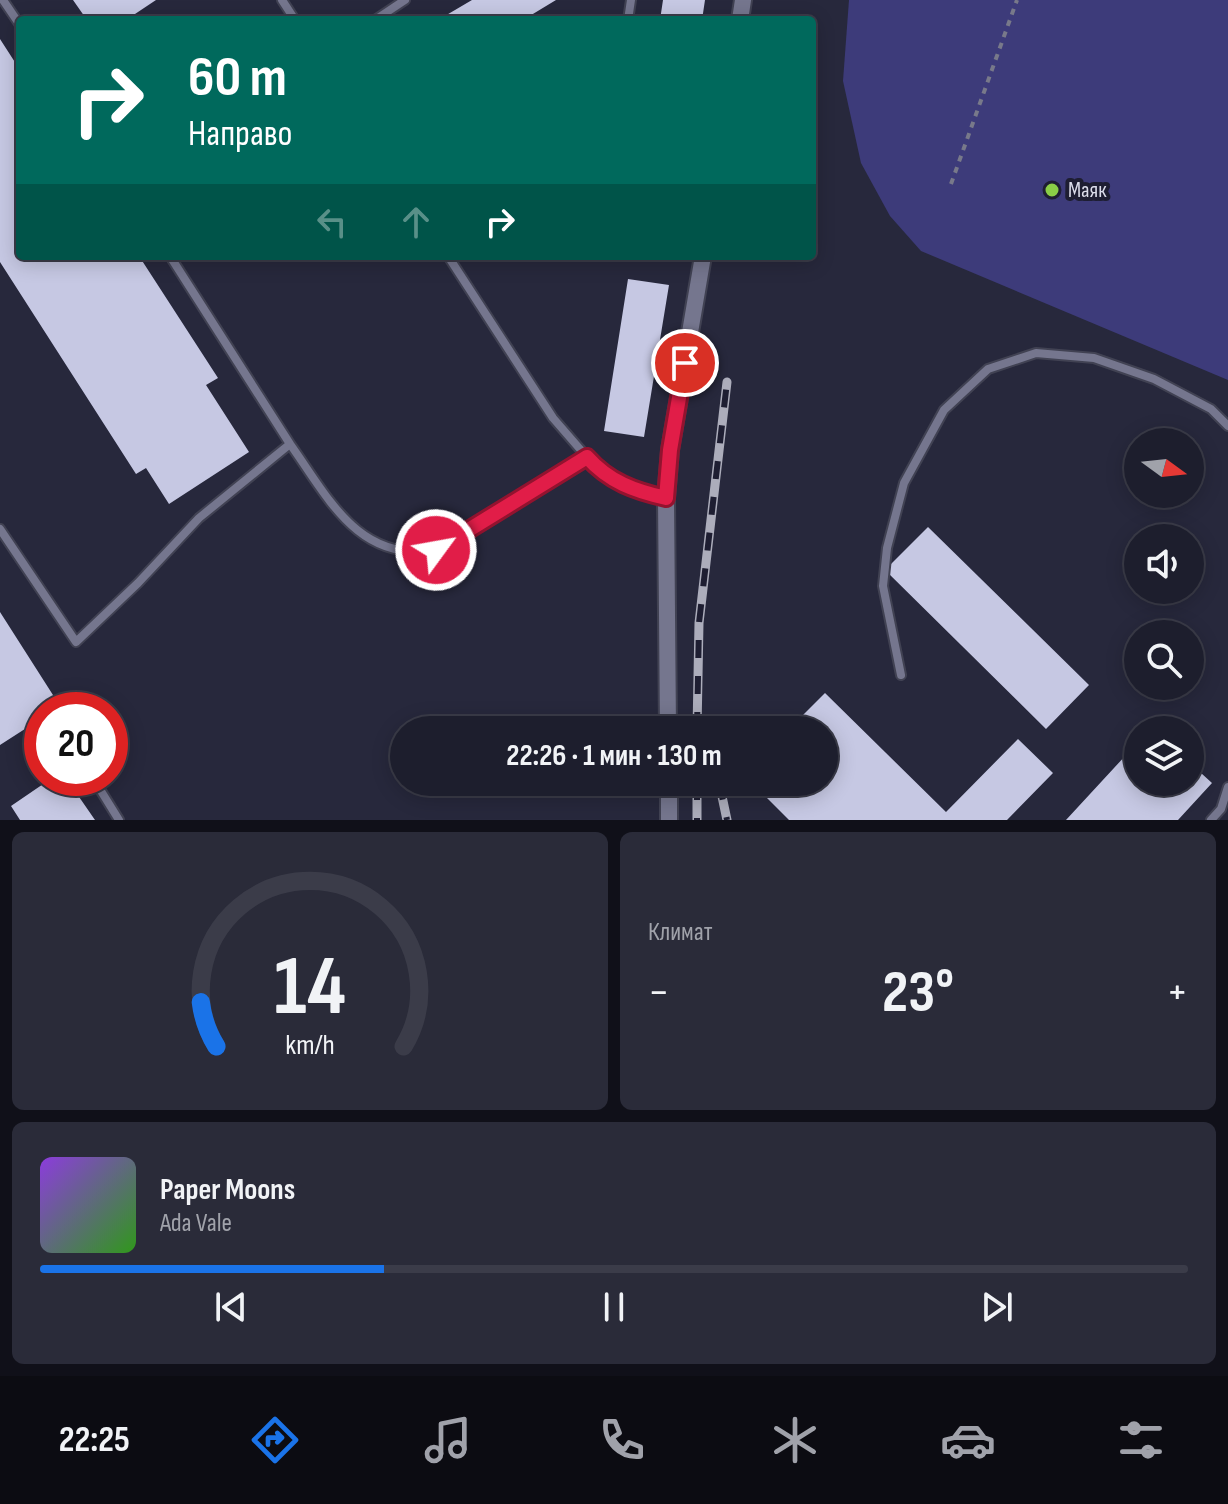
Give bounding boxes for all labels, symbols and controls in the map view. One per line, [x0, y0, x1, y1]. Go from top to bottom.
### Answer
text: 60 m [188, 45, 287, 112]
icon: right [56, 48, 160, 152]
text: Направо [188, 113, 292, 156]
place label: Маяк [1068, 177, 1107, 204]
marker: Маяк [1043, 181, 1061, 199]
icon: left [310, 200, 354, 244]
icon: ahead [394, 200, 438, 244]
icon: right [478, 200, 522, 244]
pin [651, 329, 719, 397]
icon: arrive [663, 341, 707, 385]
north arrow [1124, 428, 1204, 508]
map controls [1124, 428, 1204, 796]
position arrow [394, 508, 478, 592]
button: sound [1124, 524, 1204, 604]
button: search [1124, 620, 1204, 700]
speed limit sign: 20 [24, 692, 128, 796]
button: layers [1124, 716, 1204, 796]
text: 22:26 · 1 мин · 130 m [506, 738, 722, 774]
text: Климат [648, 917, 712, 948]
text: 14 [274, 938, 346, 1038]
text: 23° [882, 957, 954, 1029]
text: − [648, 966, 670, 1019]
text: + [1166, 966, 1188, 1019]
text: km/h [285, 1028, 335, 1063]
text: Paper Moons [160, 1172, 295, 1208]
text: Ada Vale [160, 1208, 232, 1239]
icon: previous [209, 1285, 253, 1329]
icon: pause [592, 1285, 636, 1329]
icon: next [975, 1285, 1019, 1329]
icon: directions [247, 1412, 303, 1468]
icon: music [420, 1412, 476, 1468]
icon: phone [594, 1412, 650, 1468]
icon: climate [767, 1412, 823, 1468]
icon: car [940, 1412, 996, 1468]
icon: filters [1113, 1412, 1169, 1468]
text: 22:25 [59, 1419, 130, 1462]

